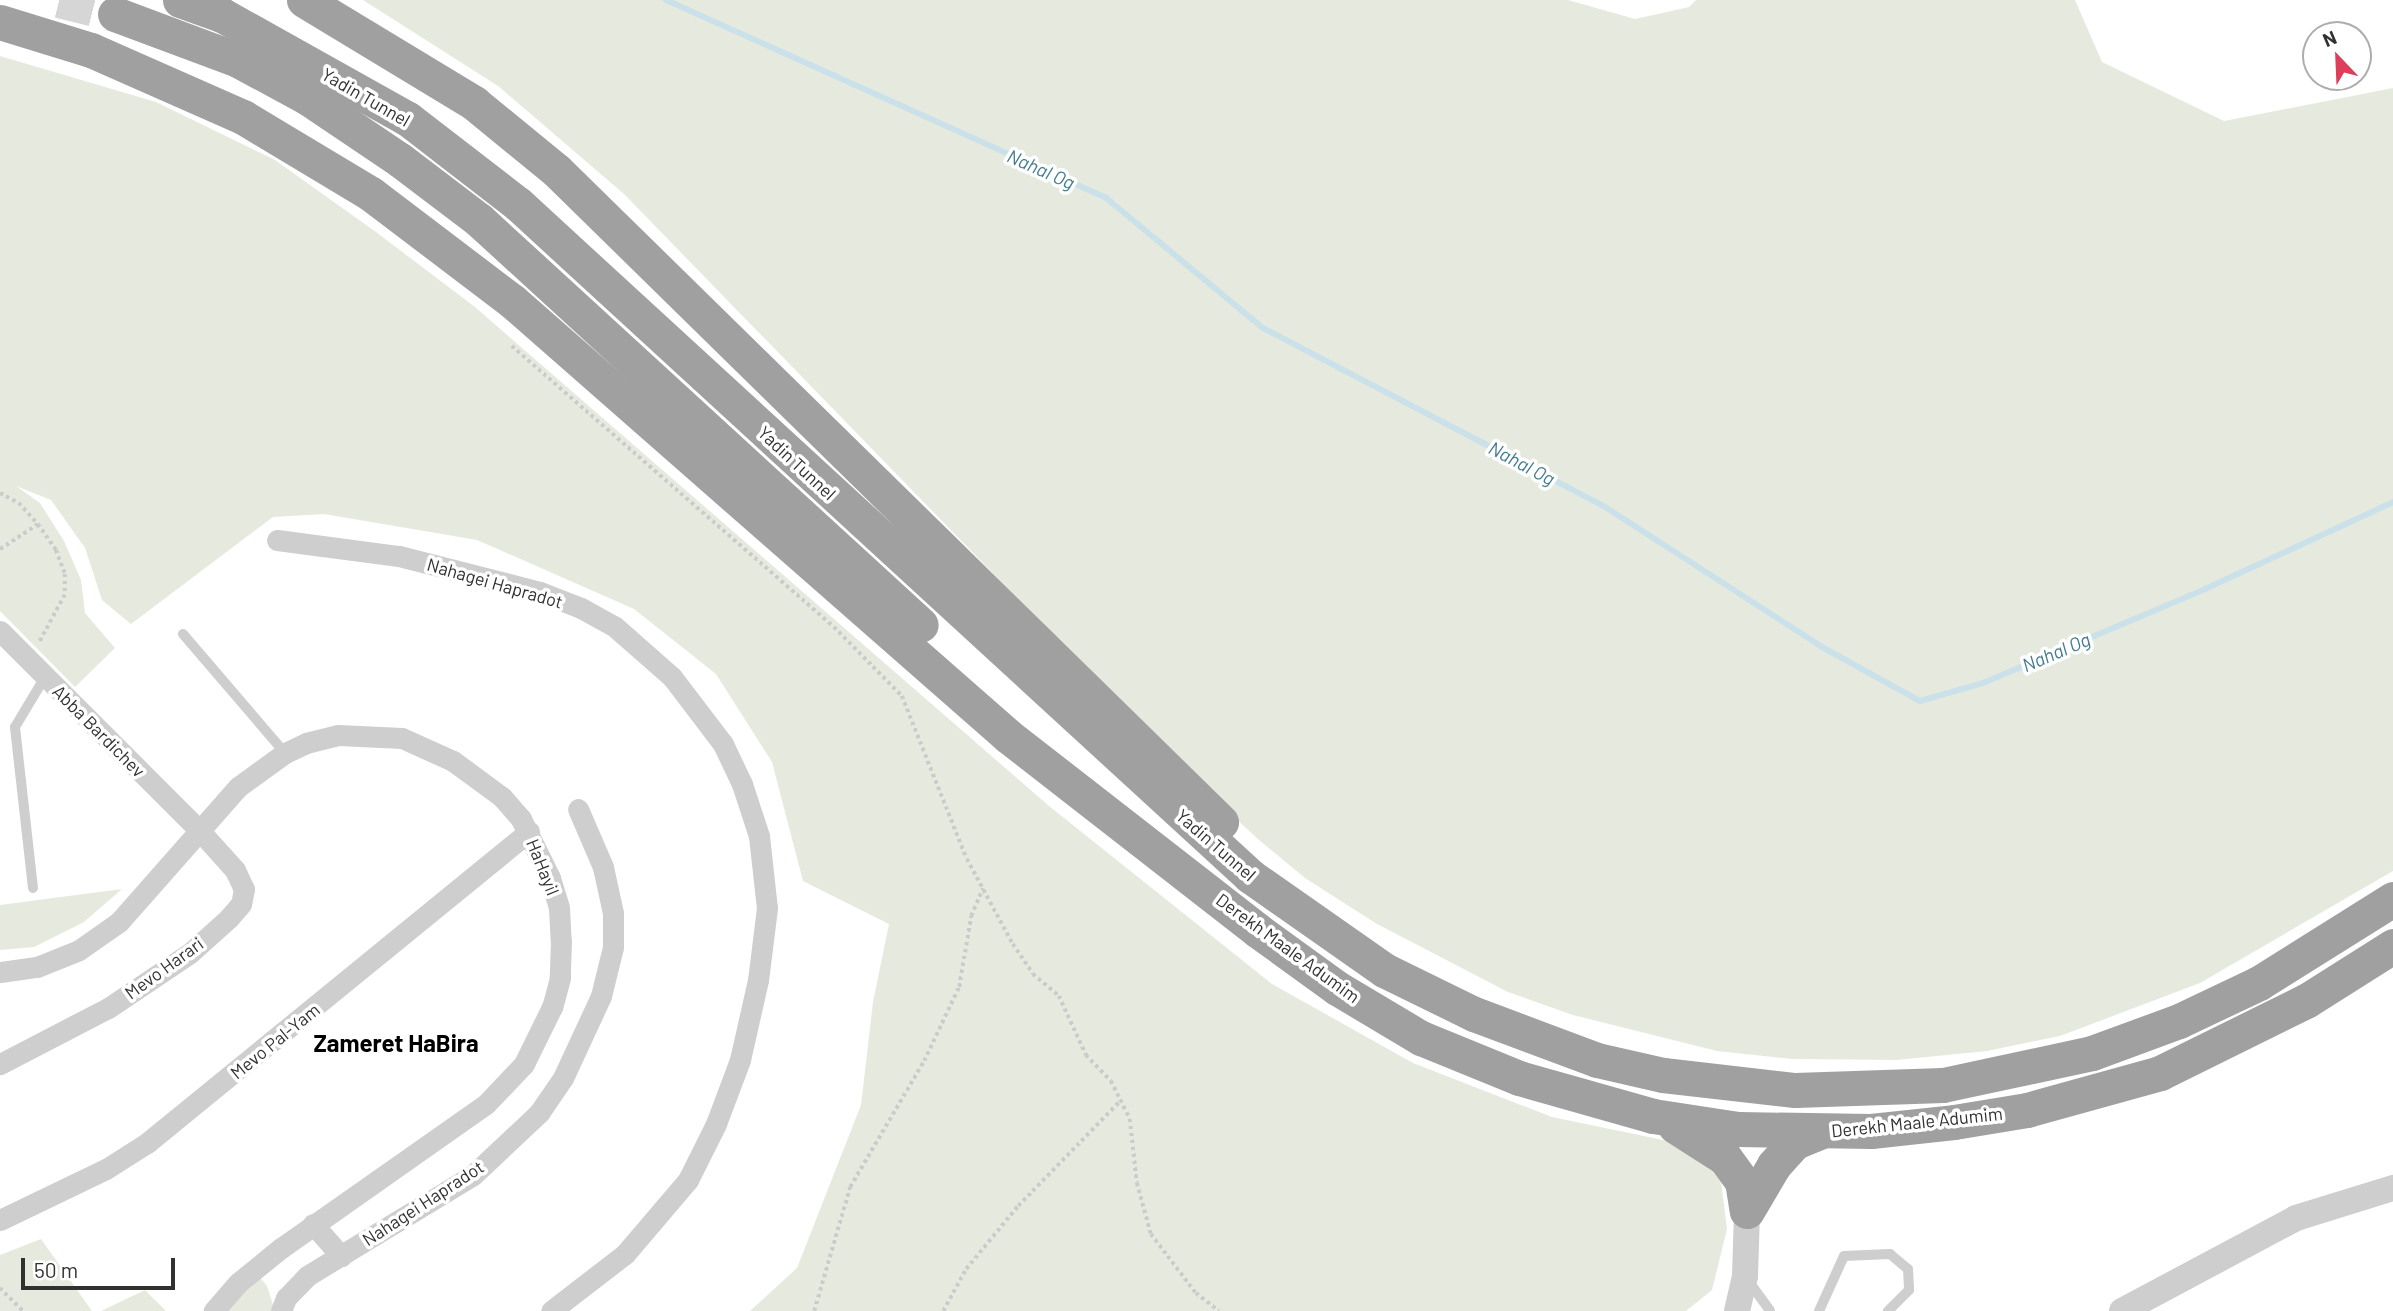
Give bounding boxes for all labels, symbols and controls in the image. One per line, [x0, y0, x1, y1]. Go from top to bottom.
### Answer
north arrow [2302, 21, 2372, 91]
text: N [2319, 25, 2340, 51]
street label: Yadin Tunnel [318, 63, 414, 131]
water label: Nahal Og [1004, 144, 1078, 194]
street label: Yadin Tunnel [754, 422, 840, 504]
water label: Nahal Og [1485, 436, 1559, 490]
street label: Nahagei Hapradot [425, 553, 565, 613]
water label: Nahal Og [2019, 628, 2093, 676]
street label: Abba Bardichev [48, 680, 150, 782]
street label: Yadin Tunnel [1172, 805, 1260, 885]
street label: HaHayil [522, 836, 564, 898]
street label: Derekh Maale Adumim [1212, 889, 1364, 1007]
street label: Mevo Harari [121, 932, 207, 1004]
street label: Mevo Pal-Yam [226, 998, 324, 1084]
district label: Zameret HaBira [313, 1029, 479, 1057]
street label: Derekh Maale Adumim [1830, 1102, 2004, 1142]
street label: Nahagei Hapradot [358, 1156, 488, 1250]
scale bar [24, 1244, 178, 1288]
text: 50 m [34, 1257, 78, 1282]

